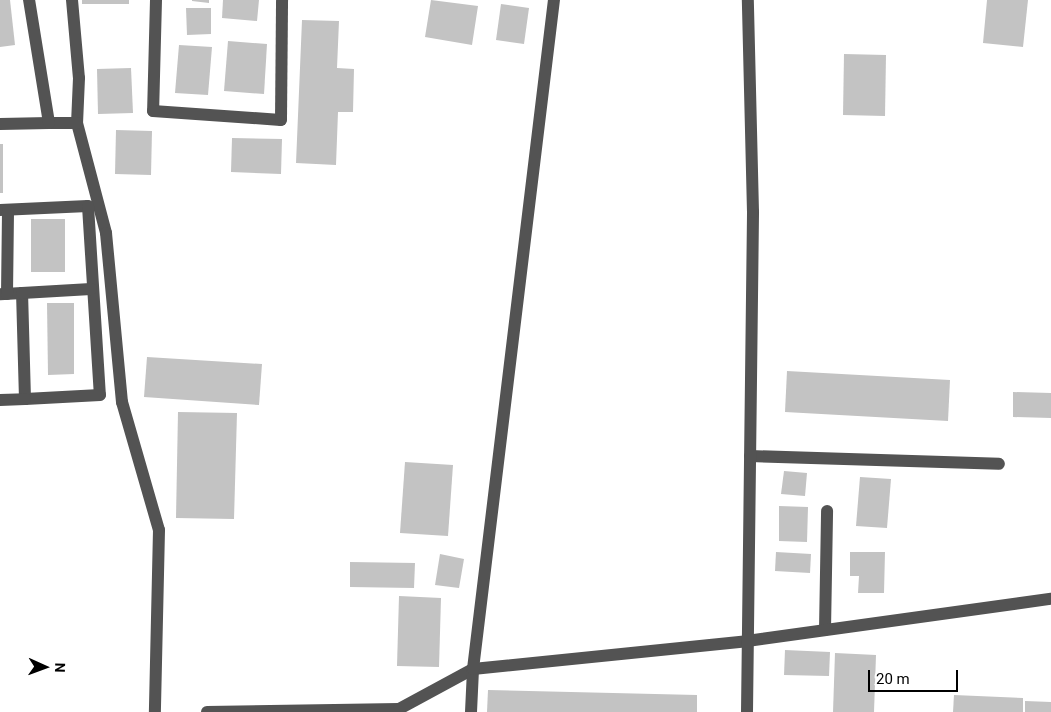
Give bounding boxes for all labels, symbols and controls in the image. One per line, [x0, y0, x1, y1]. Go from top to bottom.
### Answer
north arrow [20, 642, 70, 692]
scale bar [871, 660, 961, 692]
text: N [52, 662, 68, 673]
text: 20 m [876, 670, 910, 688]

